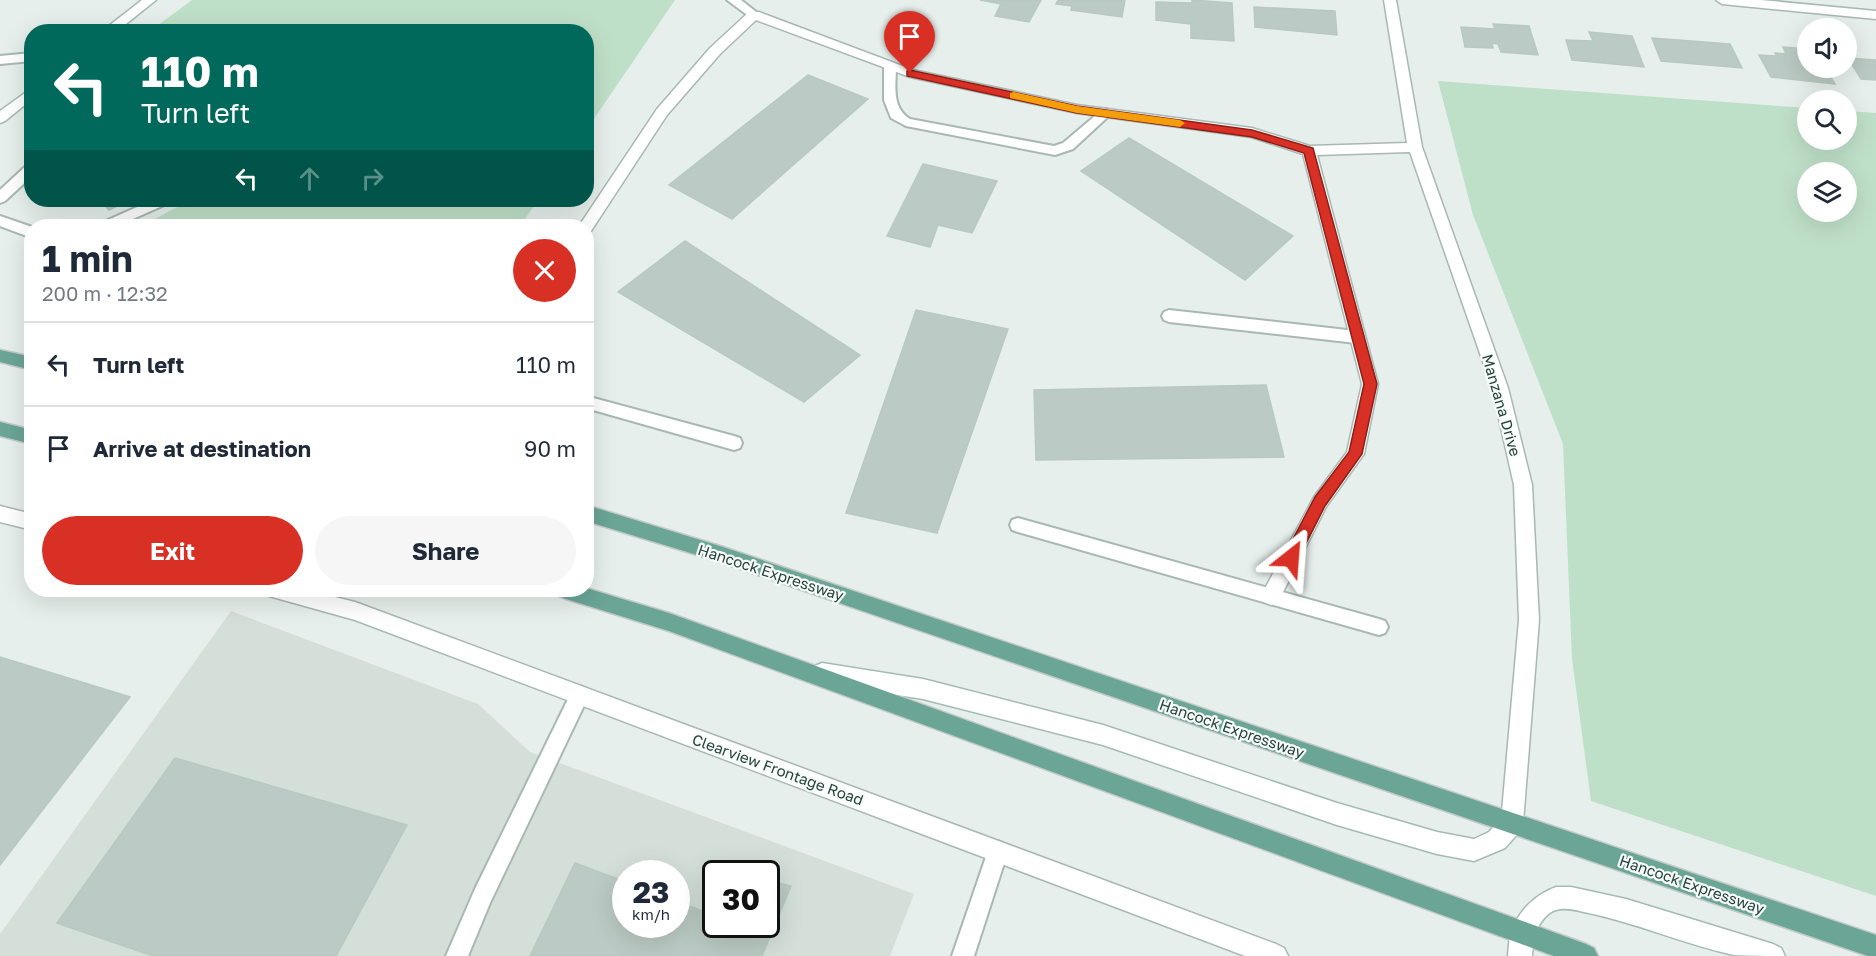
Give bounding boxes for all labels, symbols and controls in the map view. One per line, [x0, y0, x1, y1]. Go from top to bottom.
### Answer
pin [884, 11, 935, 73]
map controls [1797, 18, 1857, 222]
button: sound [1797, 18, 1857, 78]
icon: arrive [893, 20, 926, 53]
text: 110 m [141, 46, 259, 96]
icon: left [42, 48, 120, 126]
button: search [1797, 90, 1857, 150]
text: Turn left [141, 97, 250, 129]
icon: left [230, 162, 263, 195]
icon: ahead [293, 162, 326, 195]
icon: right [356, 162, 389, 195]
button: layers [1797, 162, 1857, 222]
text: 1 min [42, 237, 133, 280]
button: close [513, 239, 576, 302]
text: 200 m · 12:32 [42, 281, 168, 305]
icon: left [42, 348, 75, 381]
text: Turn left [93, 351, 184, 378]
text: 110 m [516, 351, 576, 378]
street label: Manzana Drive [1479, 352, 1525, 458]
icon: arrive [42, 432, 75, 465]
text: Arrive at destination [93, 435, 311, 462]
text: 90 m [524, 435, 576, 462]
button: Exit [42, 516, 303, 585]
button: Share [315, 516, 576, 585]
position arrow [1259, 526, 1323, 590]
street label: Hancock Expressway [696, 540, 847, 604]
street label: Hancock Expressway [1157, 695, 1307, 761]
street label: Clearview Frontage Road [690, 730, 866, 808]
street label: Hancock Expressway [1617, 851, 1767, 917]
speed limit sign: 30 [702, 860, 780, 938]
text: 23 [633, 874, 669, 910]
text: km/h [632, 905, 670, 923]

